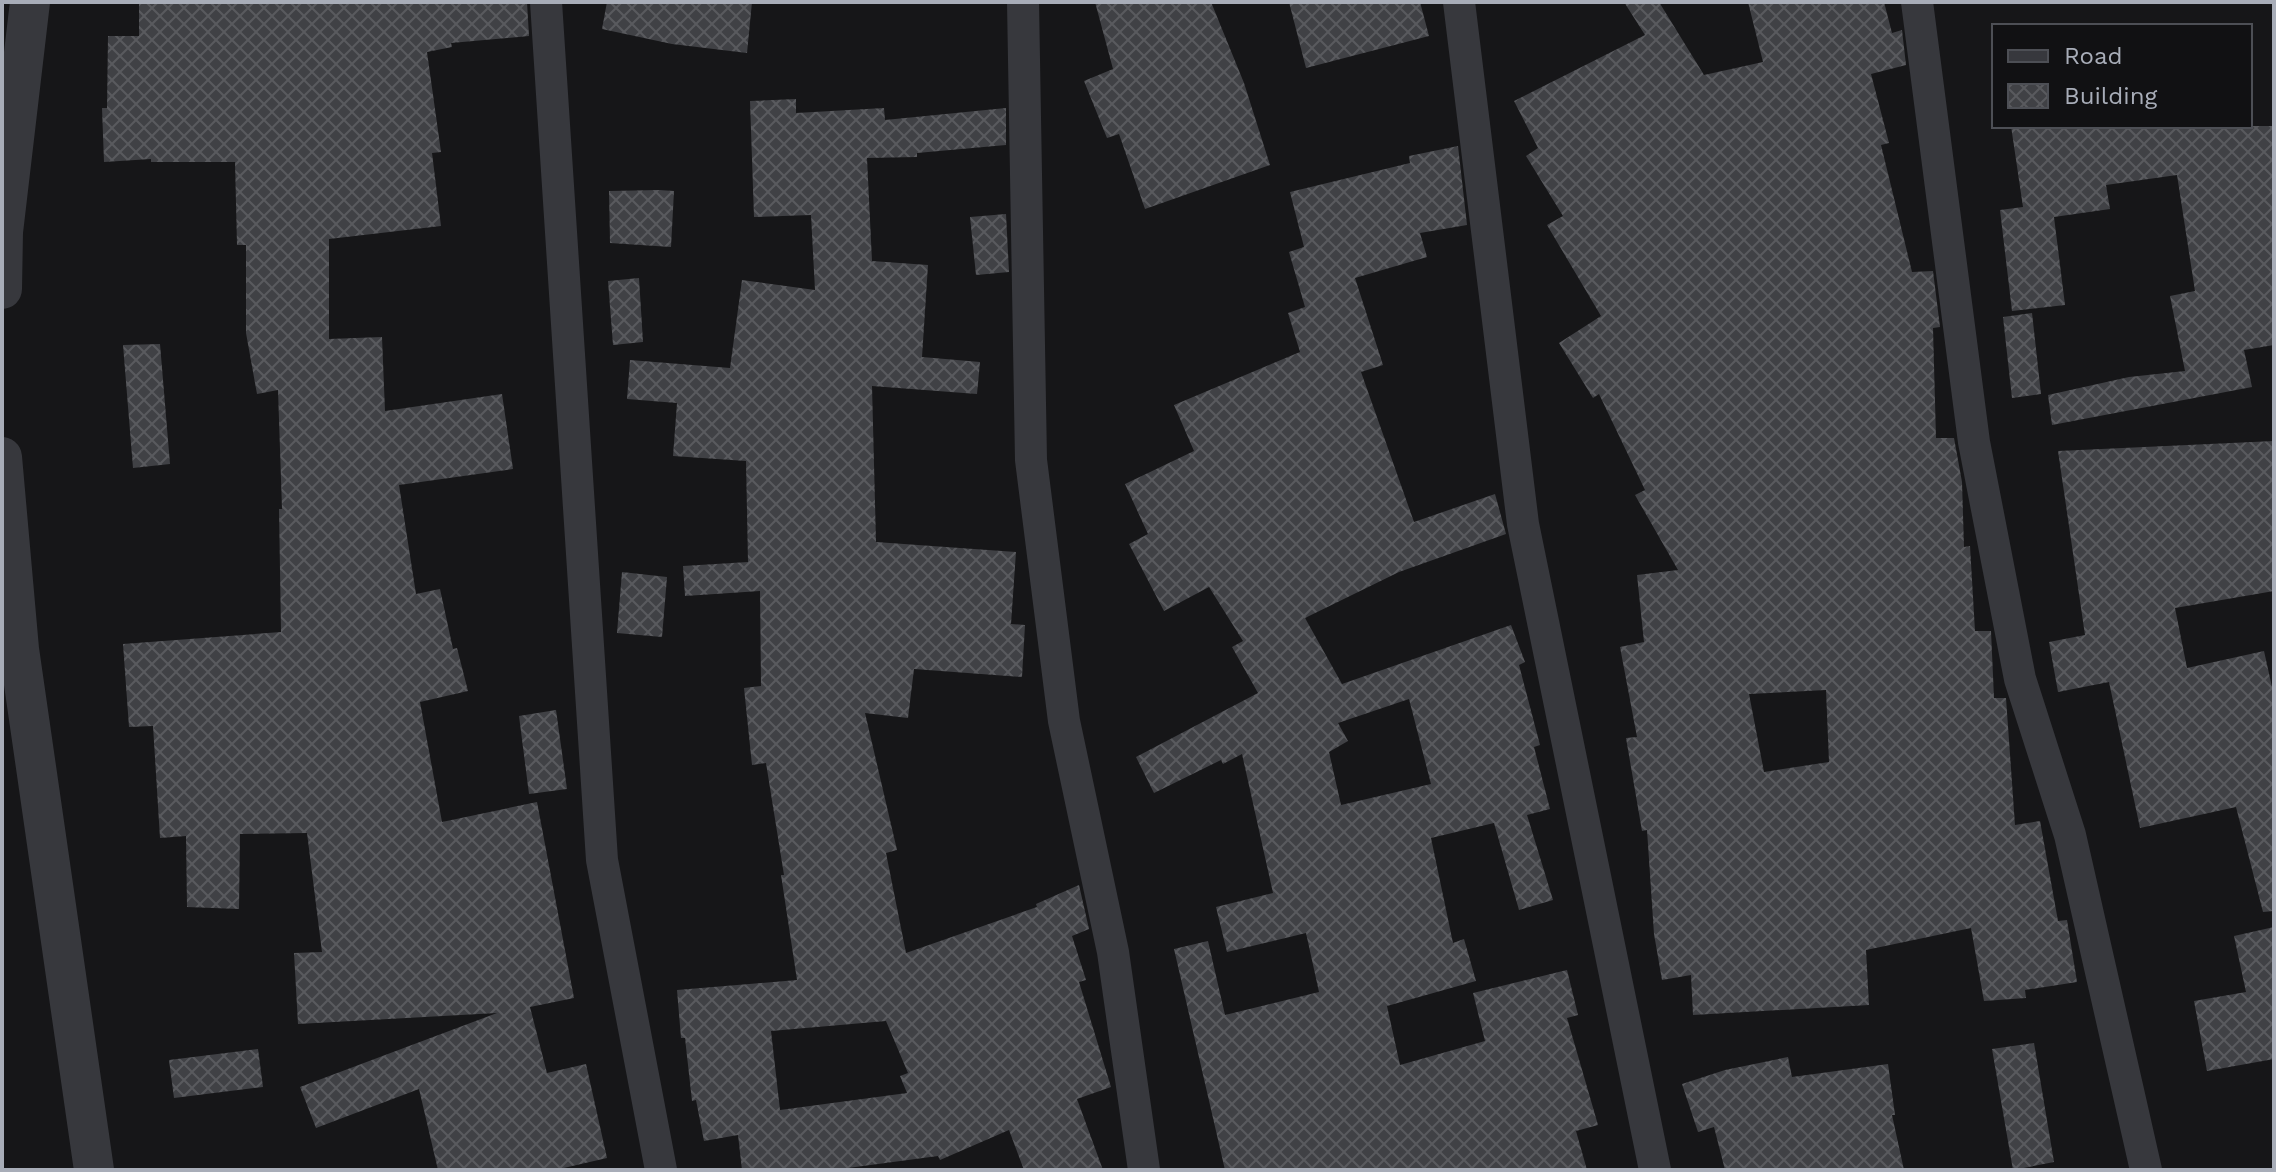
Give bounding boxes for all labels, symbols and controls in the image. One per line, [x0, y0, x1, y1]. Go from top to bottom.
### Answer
legend [1992, 24, 2252, 128]
text: Road [2064, 42, 2123, 70]
text: Building [2064, 82, 2157, 110]

